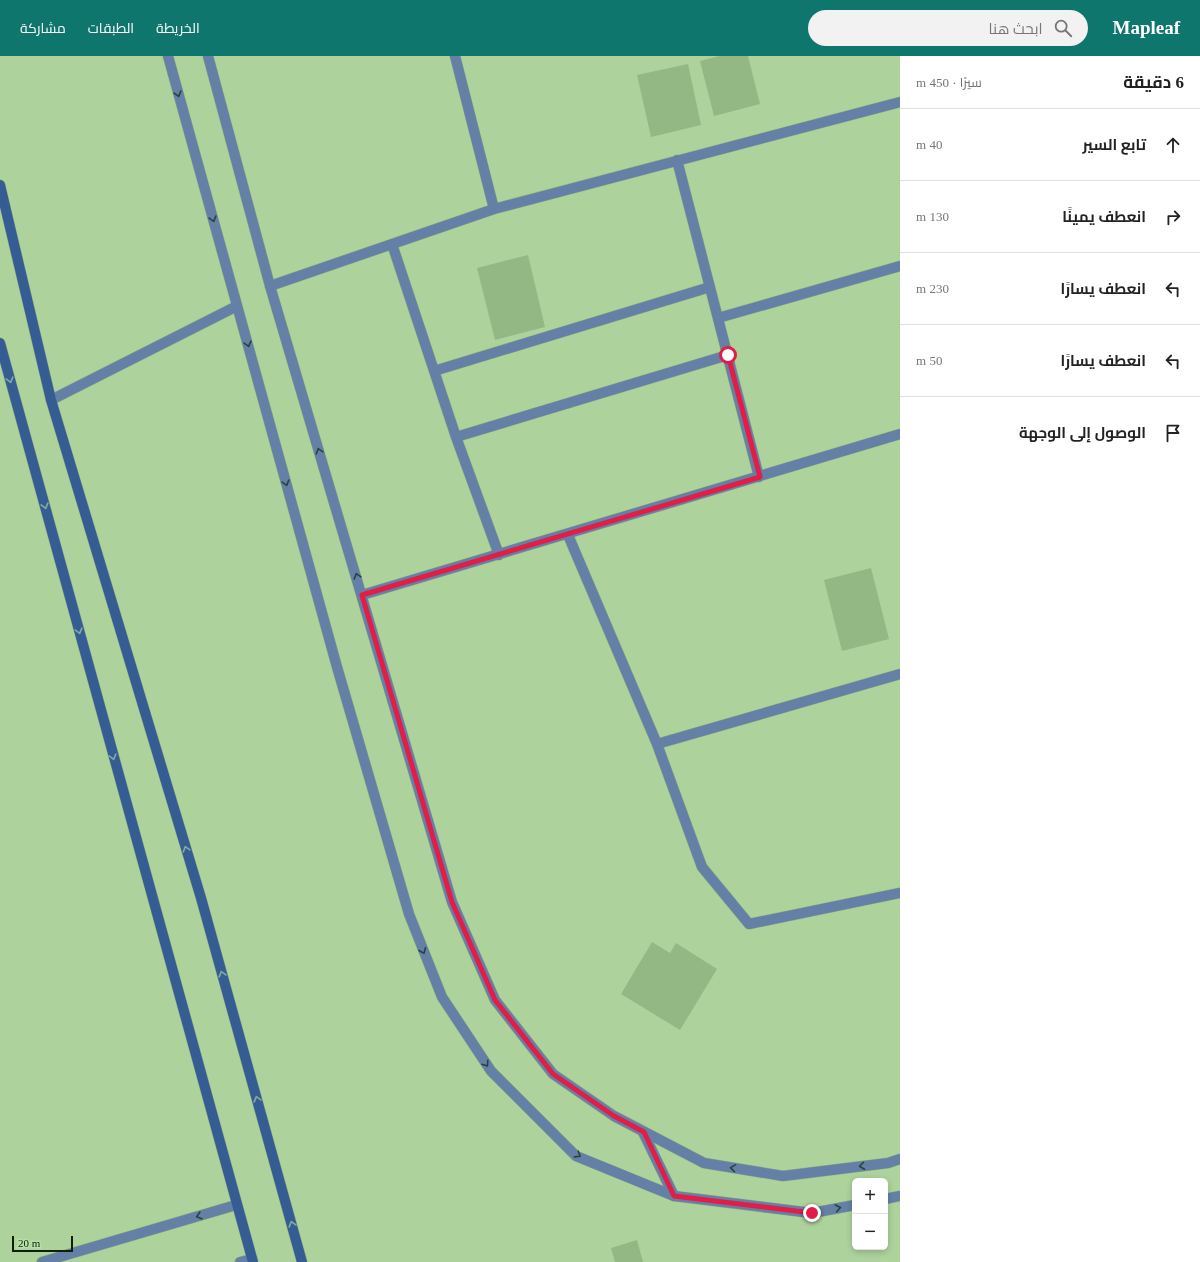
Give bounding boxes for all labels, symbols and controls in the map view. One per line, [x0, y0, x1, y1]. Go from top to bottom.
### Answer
search box [808, 10, 1088, 46]
icon: search [1052, 17, 1074, 39]
text: Mapleaf [1112, 17, 1180, 38]
text: مشاركة [20, 21, 66, 36]
text: الطبقات [88, 21, 134, 36]
text: الخريطة [156, 21, 200, 36]
text: ابحث هنا [989, 21, 1042, 37]
text: 6 دقيقة [1123, 73, 1184, 92]
text: سيرًا · 450 m [916, 75, 982, 90]
one-way arrow [173, 90, 182, 97]
icon: ahead [1162, 134, 1184, 156]
text: 40 m [916, 137, 942, 152]
text: تابع السير [1083, 137, 1146, 153]
icon: right [1162, 206, 1184, 228]
text: 130 m [916, 209, 949, 224]
text: انعطف يمينًا [1062, 209, 1146, 225]
one-way arrow [208, 215, 217, 222]
icon: left [1162, 278, 1184, 300]
text: 230 m [916, 281, 949, 296]
text: انعطف يسارًا [1060, 281, 1146, 297]
one-way arrow [243, 341, 251, 347]
route start [719, 346, 737, 364]
icon: left [1162, 350, 1184, 372]
text: 50 m [916, 353, 942, 368]
text: انعطف يسارًا [1060, 353, 1146, 369]
one-way arrow [5, 377, 14, 384]
icon: arrive [1162, 422, 1184, 444]
text: الوصول إلى الوجهة [1019, 425, 1146, 441]
one-way arrow [315, 448, 324, 455]
one-way arrow [281, 479, 290, 486]
one-way arrow [40, 502, 49, 509]
one-way arrow [353, 572, 362, 579]
one-way arrow [74, 627, 83, 634]
one-way arrow [109, 753, 117, 760]
one-way arrow [182, 846, 191, 853]
one-way arrow [419, 947, 427, 954]
one-way arrow [218, 971, 227, 978]
one-way arrow [481, 1059, 488, 1066]
one-way arrow [253, 1096, 262, 1103]
one-way arrow [573, 1150, 580, 1157]
one-way arrow [859, 1161, 865, 1170]
one-way arrow [730, 1164, 736, 1173]
map controls [852, 1178, 888, 1250]
button: + [852, 1178, 888, 1214]
route end [803, 1204, 821, 1222]
one-way arrow [835, 1204, 841, 1213]
one-way arrow [195, 1211, 202, 1220]
button: − [852, 1214, 888, 1250]
one-way arrow [288, 1221, 297, 1228]
scale bar [12, 1234, 73, 1253]
text: 20 m [18, 1237, 40, 1249]

